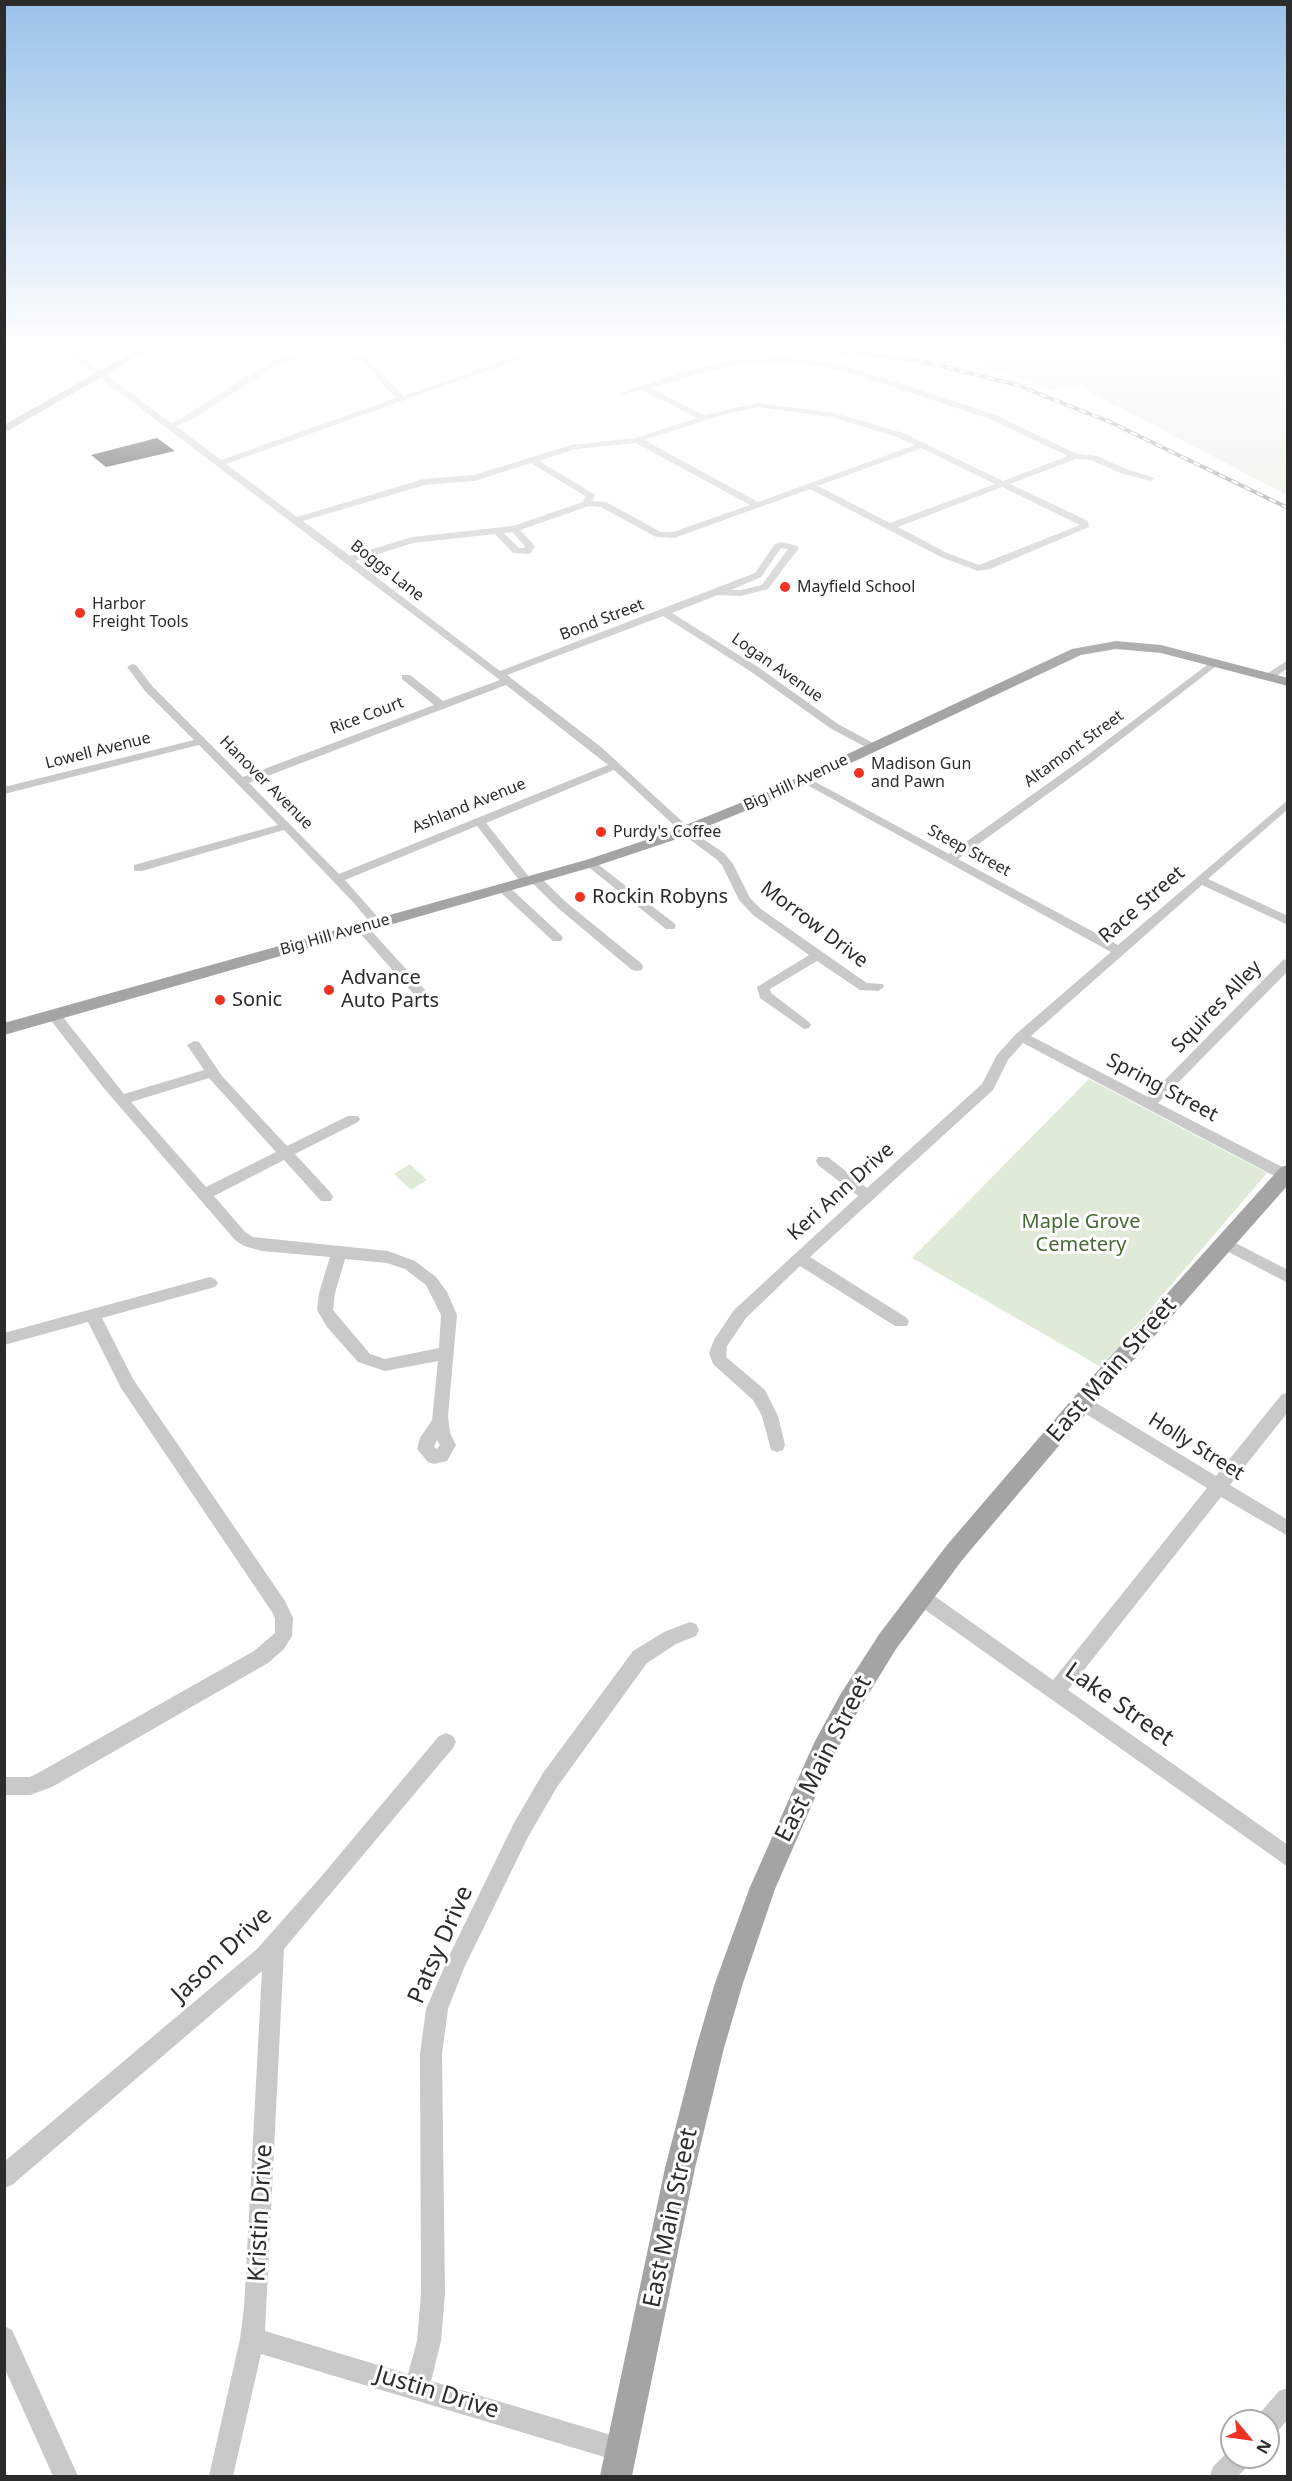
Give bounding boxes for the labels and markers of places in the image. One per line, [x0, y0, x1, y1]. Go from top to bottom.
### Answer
place label: Mayfield School [797, 577, 915, 597]
marker: Mayfield School [778, 580, 792, 594]
place label: Harbor Freight Tools [92, 594, 188, 632]
marker: Harbor Freight Tools [73, 606, 87, 620]
place label: Madison Gun and Pawn [871, 754, 971, 792]
marker: Madison Gun and Pawn [852, 766, 866, 780]
place label: Purdy's Coffee [613, 822, 721, 842]
marker: Purdy's Coffee [594, 825, 608, 839]
place label: Rockin Robyns [592, 885, 728, 909]
marker: Rockin Robyns [573, 890, 587, 904]
place label: Advance Auto Parts [341, 966, 439, 1013]
marker: Advance Auto Parts [322, 983, 336, 997]
place label: Sonic [232, 988, 282, 1012]
marker: Sonic [213, 993, 227, 1007]

